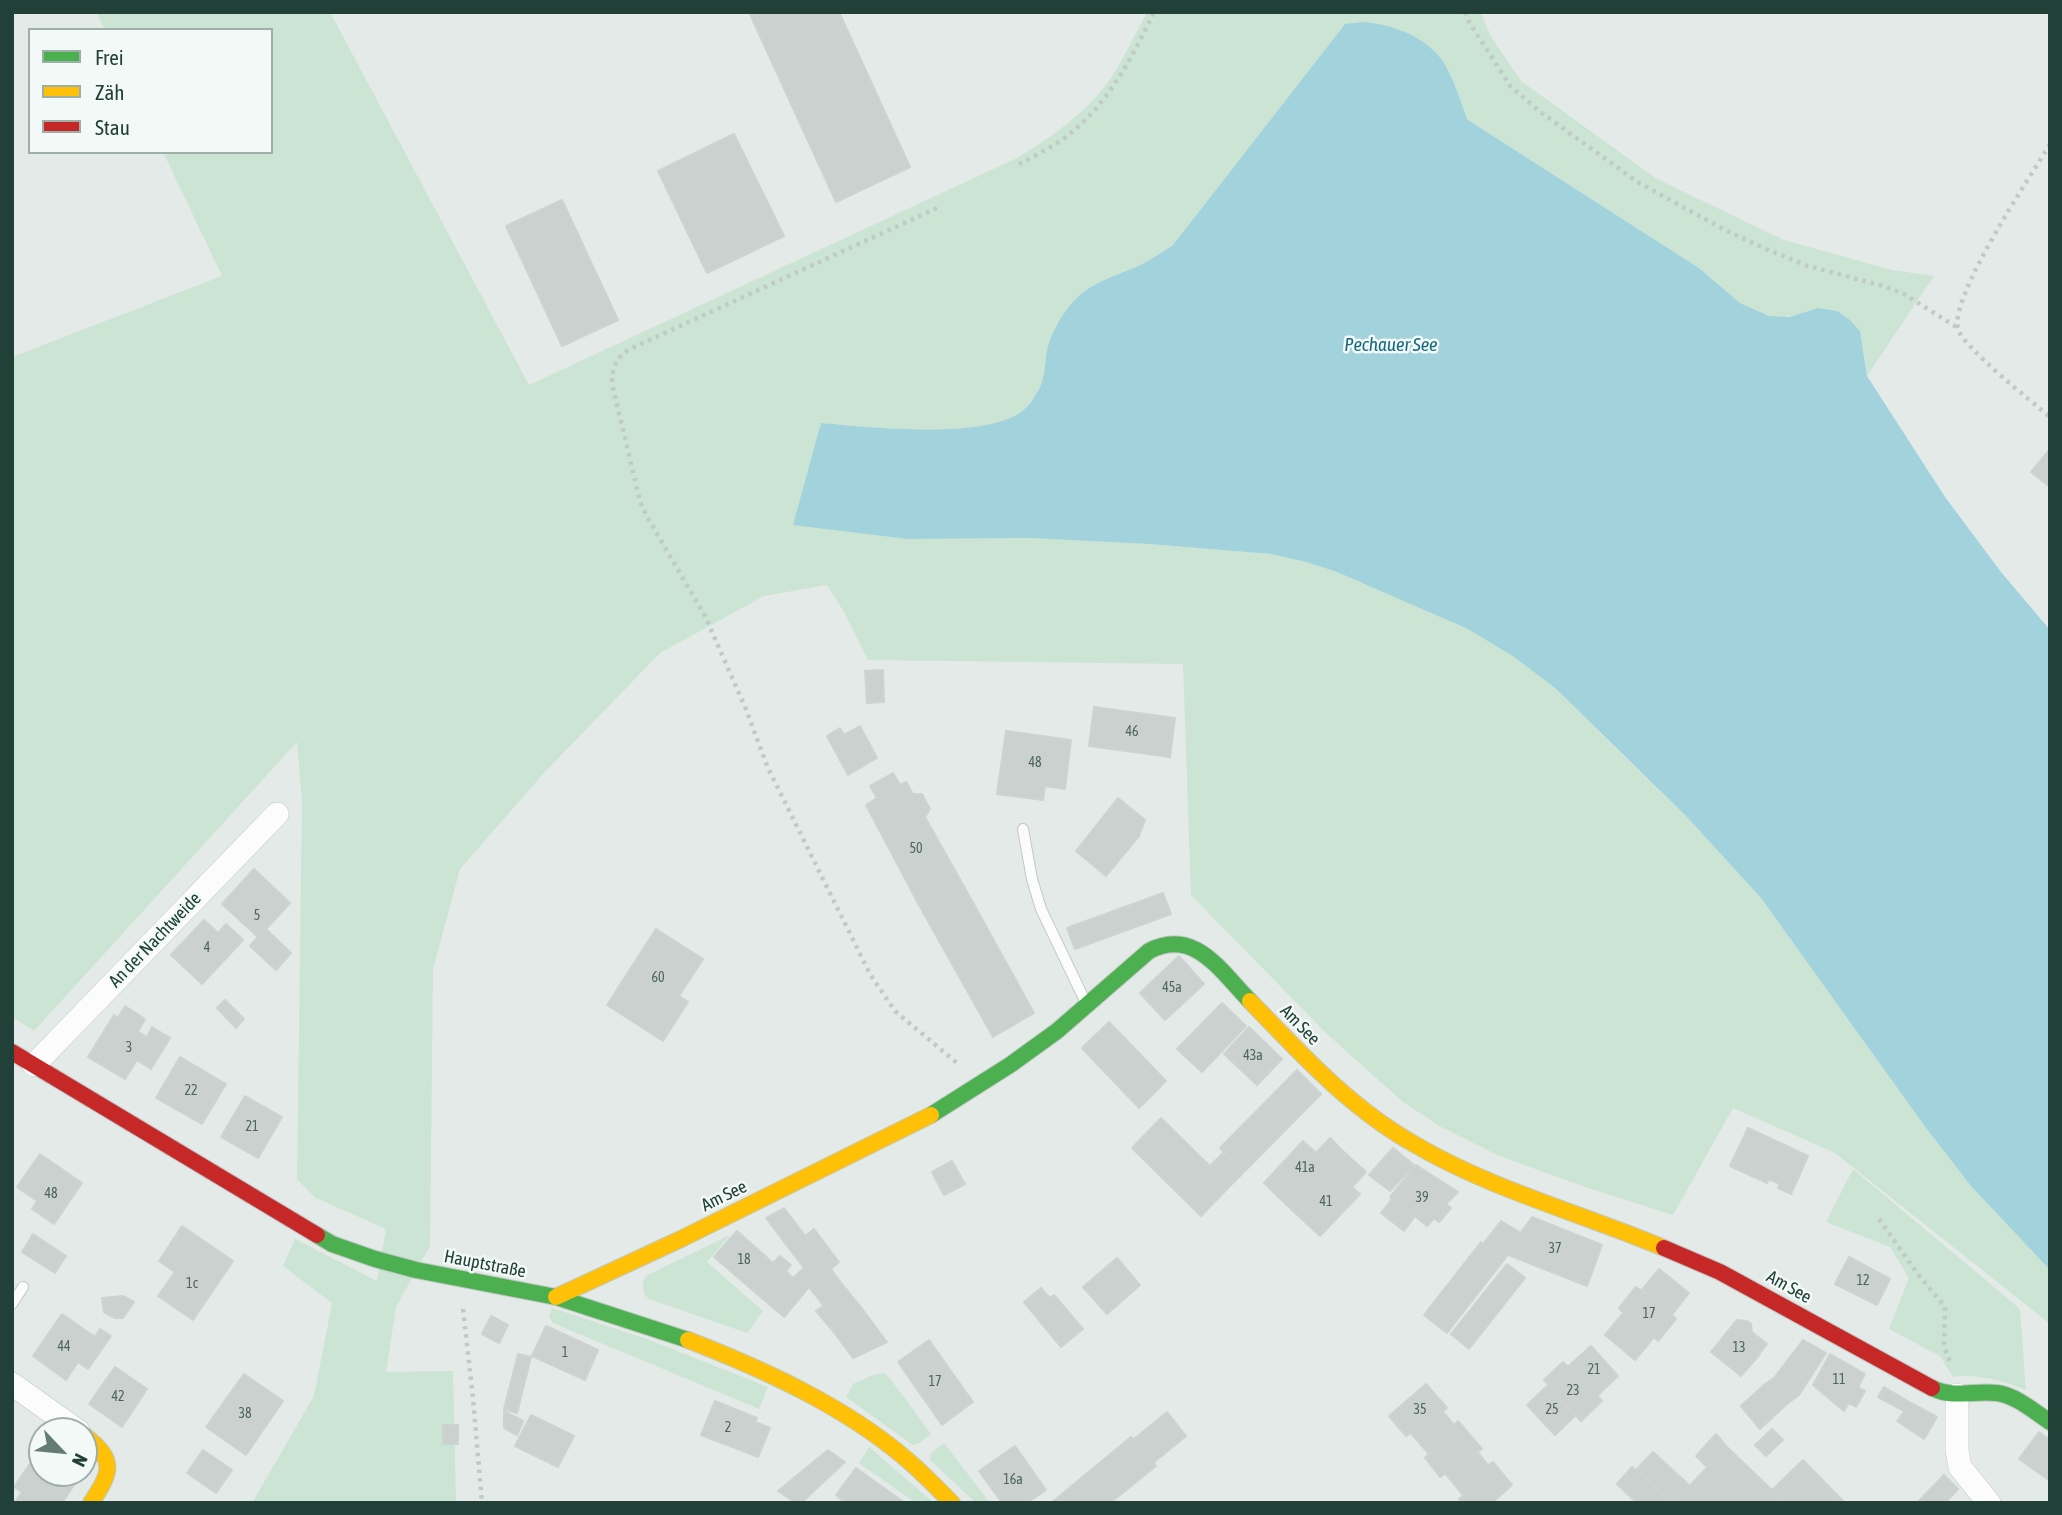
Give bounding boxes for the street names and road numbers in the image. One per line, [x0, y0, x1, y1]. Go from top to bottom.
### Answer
street label: An der Nachtweide [104, 888, 206, 992]
street label: Am See [1276, 1000, 1324, 1050]
street label: Am See [698, 1176, 750, 1216]
street label: Hauptstraße [442, 1246, 528, 1282]
street label: Am See [1763, 1266, 1815, 1308]

